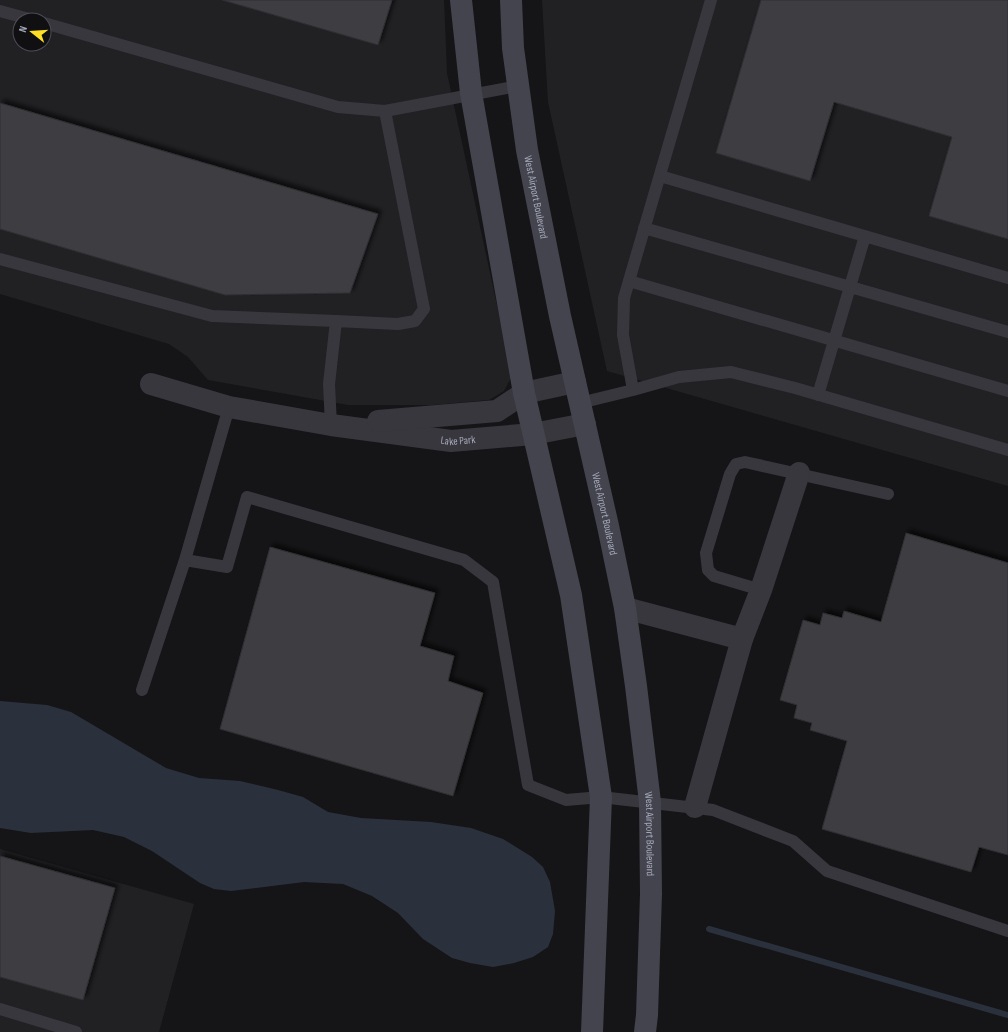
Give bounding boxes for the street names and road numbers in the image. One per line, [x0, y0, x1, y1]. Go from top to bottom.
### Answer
street label: West Airport Boulevard [522, 154, 551, 240]
street label: Lake Park [440, 432, 477, 448]
street label: West Airport Boulevard [589, 471, 620, 557]
street label: West Airport Boulevard [642, 791, 657, 877]

